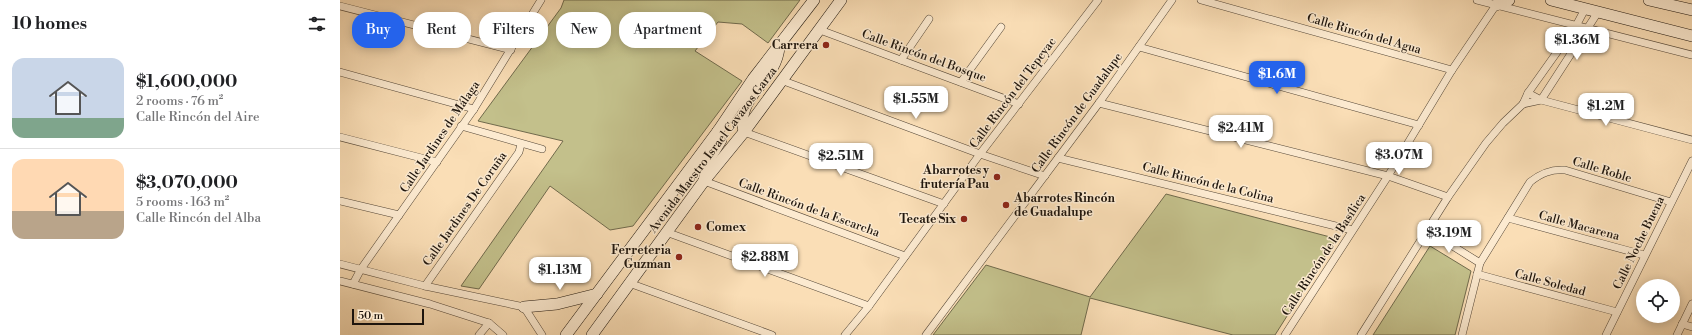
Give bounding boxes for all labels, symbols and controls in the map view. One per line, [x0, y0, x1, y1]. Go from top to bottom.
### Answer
street label: Calle Rincón del Agua [1305, 10, 1424, 58]
chip: Buy [352, 12, 405, 48]
chip: Rent [413, 12, 471, 48]
chip: Filters [479, 12, 548, 48]
chip: New [556, 12, 611, 48]
chip: Apartment [619, 12, 716, 48]
text: 10 homes [12, 13, 87, 35]
icon: filters [306, 13, 328, 35]
street label: Calle Rincón del Bosque [860, 26, 988, 86]
pin: $1.36M [1544, 27, 1610, 61]
text: $1.36M [1554, 32, 1600, 48]
street label: Calle Rincón del Tepeyac [966, 35, 1060, 151]
place label: Carrera [772, 38, 818, 53]
marker: Carrera [821, 40, 831, 50]
street label: Calle Rincón de Guadalupe [1028, 50, 1126, 176]
pin: $1.6M [1249, 61, 1305, 95]
street label: Avenida Maestro Israel Cavazos Garza [645, 63, 781, 237]
text: $1.6M [1258, 66, 1296, 82]
text: $1,600,000 [136, 71, 237, 93]
icon: home [44, 74, 92, 122]
street label: Calle Jardines de Málaga [397, 77, 484, 196]
pin: $1.55M [883, 86, 949, 120]
text: $1.55M [893, 91, 939, 107]
text: 2 rooms · 76 m² [136, 93, 223, 109]
pin: $1.2M [1578, 93, 1634, 127]
text: $1.2M [1587, 98, 1625, 114]
text: Calle Rincón del Aire [136, 109, 260, 125]
pin: $2.41M [1208, 115, 1274, 149]
text: $2.41M [1218, 120, 1264, 136]
pin: $3.07M [1366, 142, 1432, 176]
pin: $2.51M [808, 143, 874, 177]
text: $3.07M [1375, 147, 1423, 163]
street label: Calle Jardines De Coruña [420, 148, 511, 269]
text: $2.51M [818, 148, 864, 164]
street label: Calle Roble [1570, 154, 1634, 186]
street label: Calle Rincón de la Colina [1141, 159, 1276, 207]
place label: Abarrotes y frutería Pau [920, 163, 990, 192]
text: $3,070,000 [136, 172, 238, 194]
marker: Abarrotes y frutería Pau [992, 172, 1002, 182]
icon: home [44, 175, 92, 223]
street label: Calle Rincón de la Escarcha [736, 175, 883, 241]
street label: Calle Rincón de la Basílica [1279, 190, 1370, 319]
place label: Abarrotes Rincón de Guadalupe [1013, 191, 1115, 220]
street label: Calle Noche Buena [1610, 193, 1668, 292]
text: 5 rooms · 163 m² [136, 194, 229, 210]
marker: Abarrotes Rincón de Guadalupe [1001, 200, 1011, 210]
street label: Calle Macarena [1537, 208, 1622, 244]
text: Calle Rincón del Alba [136, 210, 261, 226]
place label: Tecate Six [899, 212, 956, 227]
marker: Tecate Six [959, 214, 969, 224]
place label: Comex [706, 220, 746, 235]
pin: $3.19M [1416, 220, 1482, 254]
marker: Comex [693, 222, 703, 232]
text: $3.19M [1426, 225, 1472, 241]
place label: Ferreteria Guzman [611, 243, 672, 272]
pin: $2.88M [732, 244, 798, 278]
text: $2.88M [741, 249, 789, 265]
marker: Ferreteria Guzman [674, 252, 684, 262]
pin: $1.13M [527, 257, 593, 291]
text: $1.13M [538, 262, 582, 278]
street label: Calle Soledad [1513, 266, 1587, 300]
map controls [1636, 279, 1680, 323]
button: locate [1636, 279, 1680, 323]
scale bar [352, 307, 424, 326]
text: 50 m [358, 309, 383, 323]

